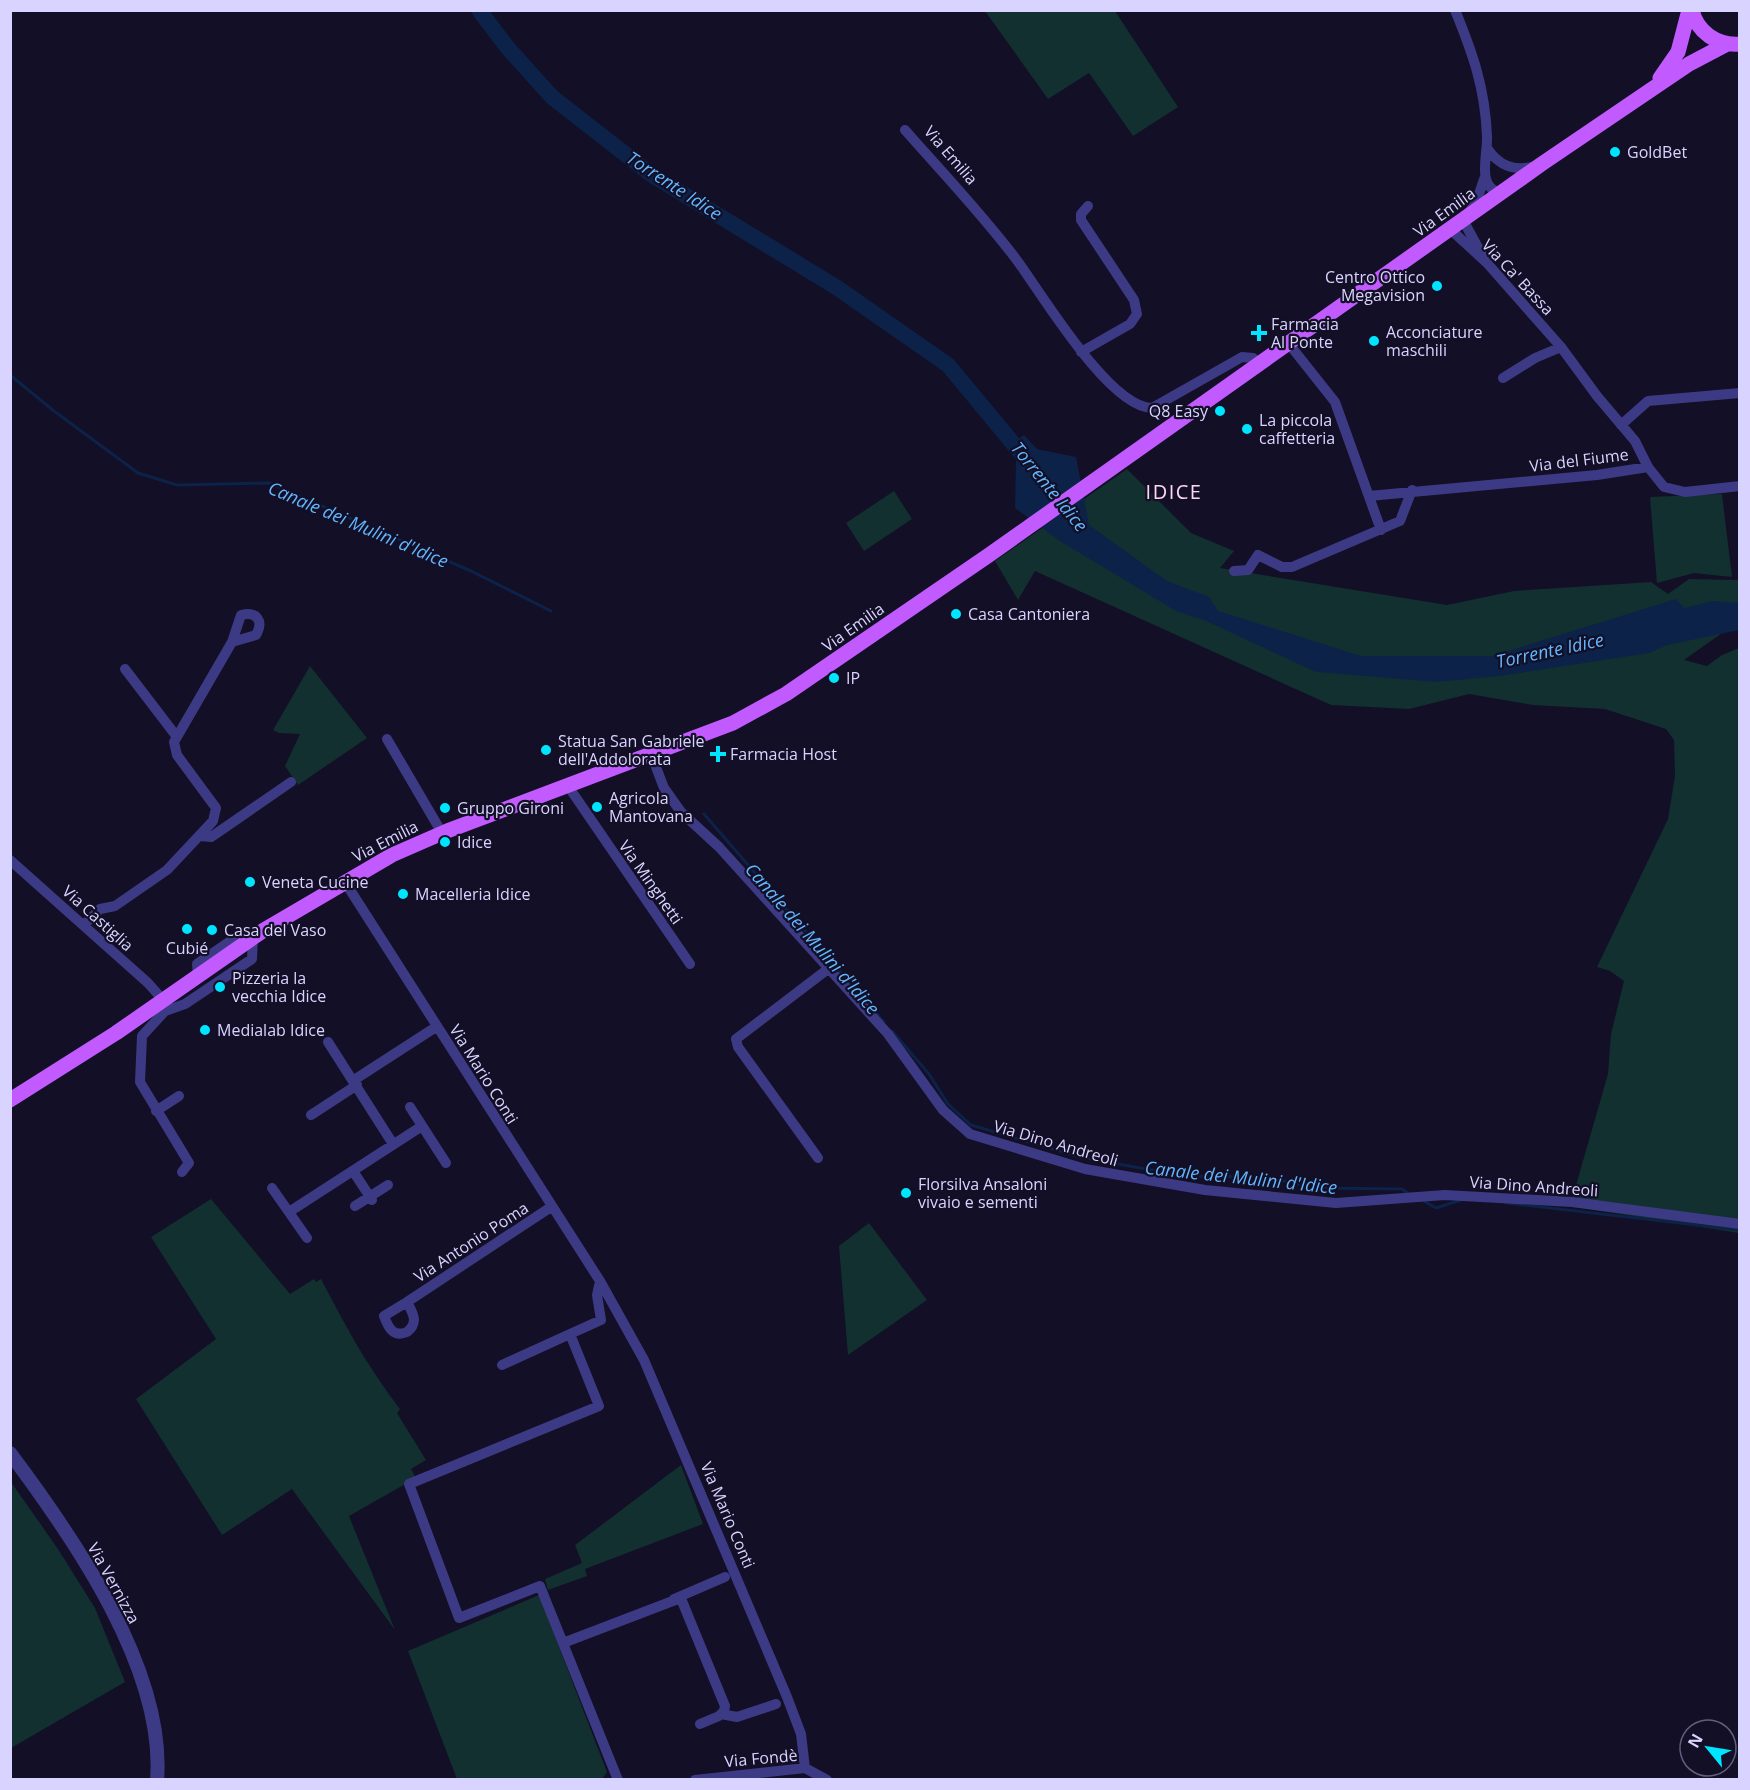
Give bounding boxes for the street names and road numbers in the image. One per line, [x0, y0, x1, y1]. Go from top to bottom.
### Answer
street label: Via Emilia [919, 121, 983, 189]
street label: Via Emilia [1409, 182, 1479, 242]
street label: Via Ca' Bassa [1477, 234, 1559, 320]
street label: Via del Fiume [1528, 443, 1630, 477]
street label: Via Emilia [817, 598, 889, 656]
street label: Via Emilia [348, 815, 422, 867]
street label: Via Minghetti [614, 836, 688, 928]
street label: Via Castiglia [58, 880, 138, 956]
street label: Via Mario Conti [445, 1020, 523, 1128]
street label: Via Dino Andreoli [991, 1115, 1121, 1171]
street label: Via Dino Andreoli [1469, 1171, 1599, 1201]
street label: Via Antonio Poma [409, 1197, 533, 1287]
street label: Via Mario Conti [696, 1458, 760, 1572]
street label: Via Vernizza [83, 1539, 145, 1627]
street label: Via Fondè [724, 1744, 798, 1772]

